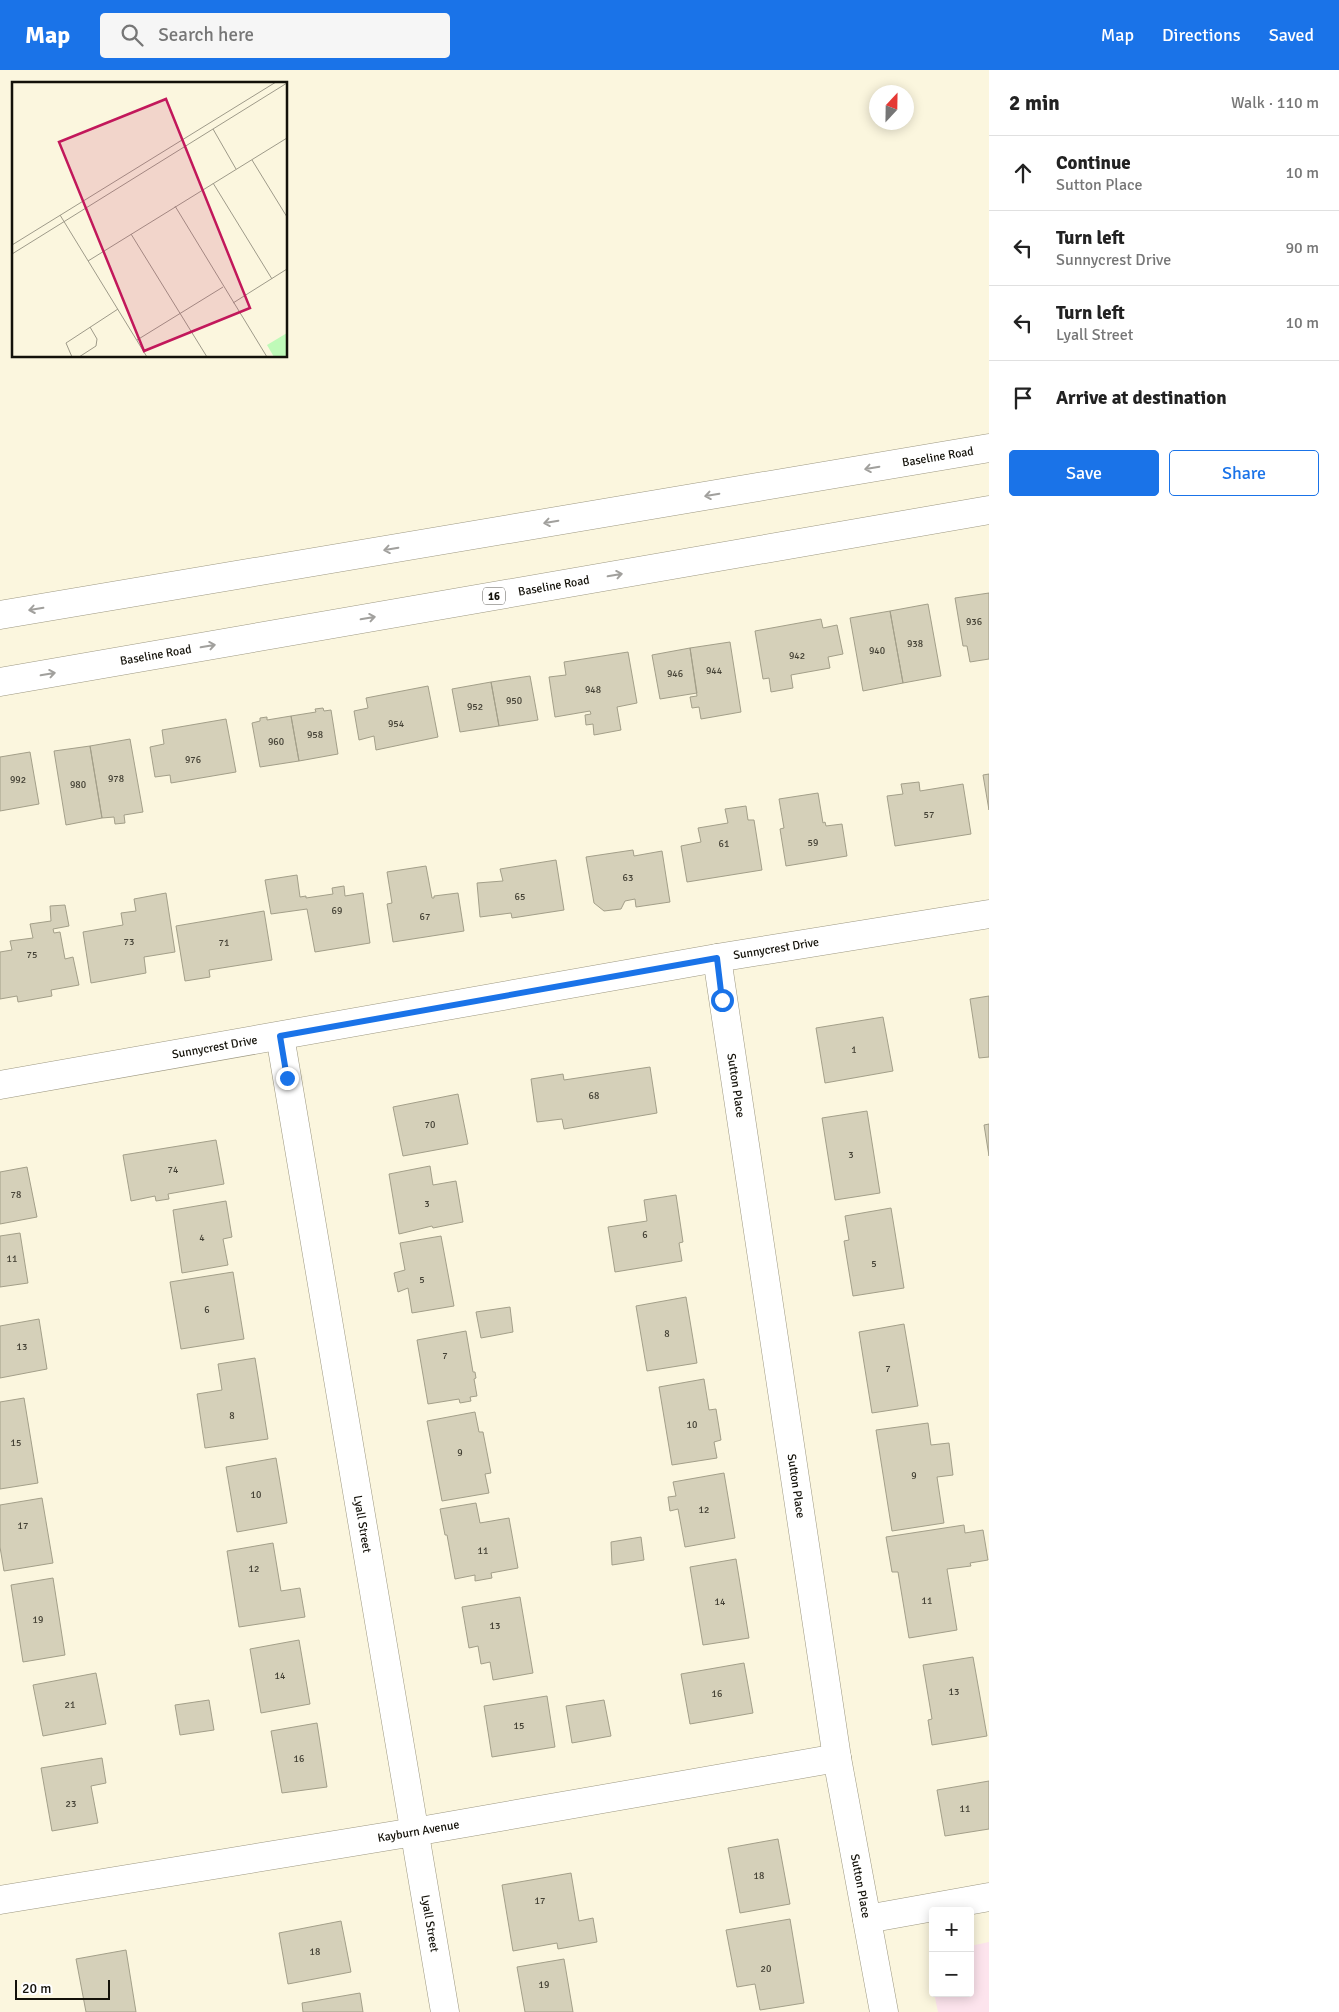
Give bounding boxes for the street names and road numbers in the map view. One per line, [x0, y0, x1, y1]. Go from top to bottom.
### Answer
street label: Baseline Road [901, 443, 975, 470]
street label: Baseline Road [517, 572, 591, 599]
road number: 16 [483, 588, 505, 604]
street label: Baseline Road [119, 641, 193, 669]
street label: Sunnycrest Drive [732, 934, 820, 963]
street label: Sunnycrest Drive [171, 1032, 259, 1062]
street label: Sutton Place [724, 1052, 748, 1119]
street label: Sutton Place [784, 1453, 808, 1519]
street label: Lyall Street [350, 1494, 375, 1554]
street label: Kayburn Avenue [376, 1817, 460, 1845]
street label: Sutton Place [847, 1853, 874, 1919]
street label: Lyall Street [418, 1893, 442, 1953]

